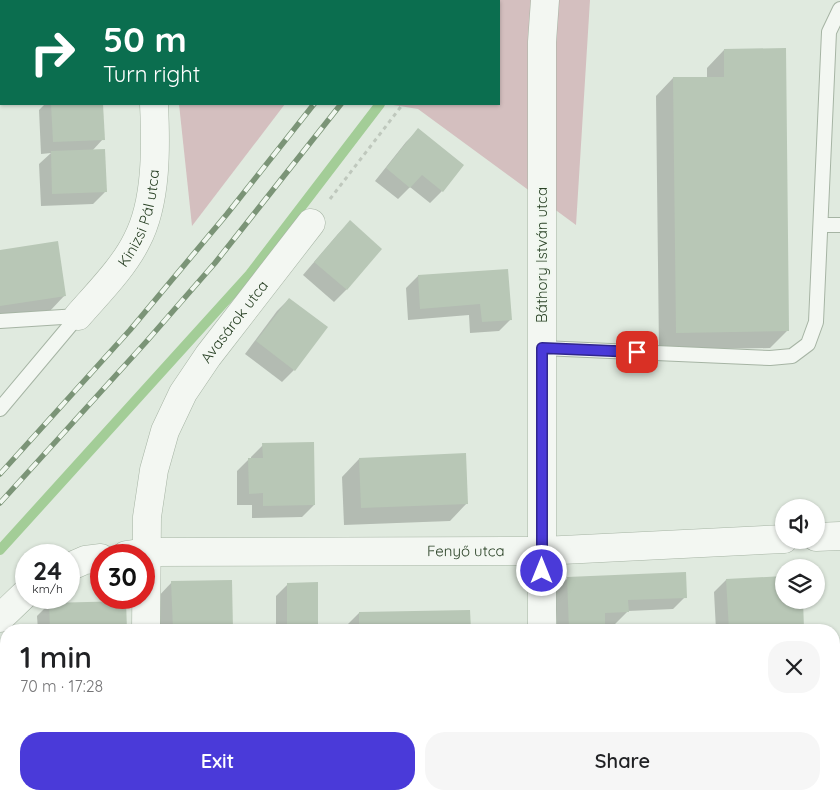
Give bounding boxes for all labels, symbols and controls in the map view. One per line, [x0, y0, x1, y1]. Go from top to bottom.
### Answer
text: 50 m [103, 17, 187, 61]
icon: right [20, 20, 85, 85]
text: Turn right [103, 60, 200, 88]
street label: Kinizsi Pál utca [113, 169, 163, 271]
street label: Báthory István utca [532, 187, 551, 323]
street label: Avasárok utca [196, 276, 272, 366]
pin [616, 331, 658, 373]
icon: arrive [623, 338, 651, 366]
map controls [775, 499, 825, 609]
button: sound [775, 499, 825, 549]
street label: Fenyő utca [427, 541, 505, 560]
speed limit sign: 30 [90, 544, 155, 609]
position arrow [515, 544, 567, 596]
text: 24 [33, 555, 62, 586]
button: layers [775, 559, 825, 609]
text: km/h [32, 581, 63, 596]
text: 1 min [20, 638, 92, 676]
button: close [768, 641, 820, 693]
text: 70 m · 17:28 [20, 676, 103, 696]
button: Exit [20, 732, 415, 790]
button: Share [425, 732, 820, 790]

